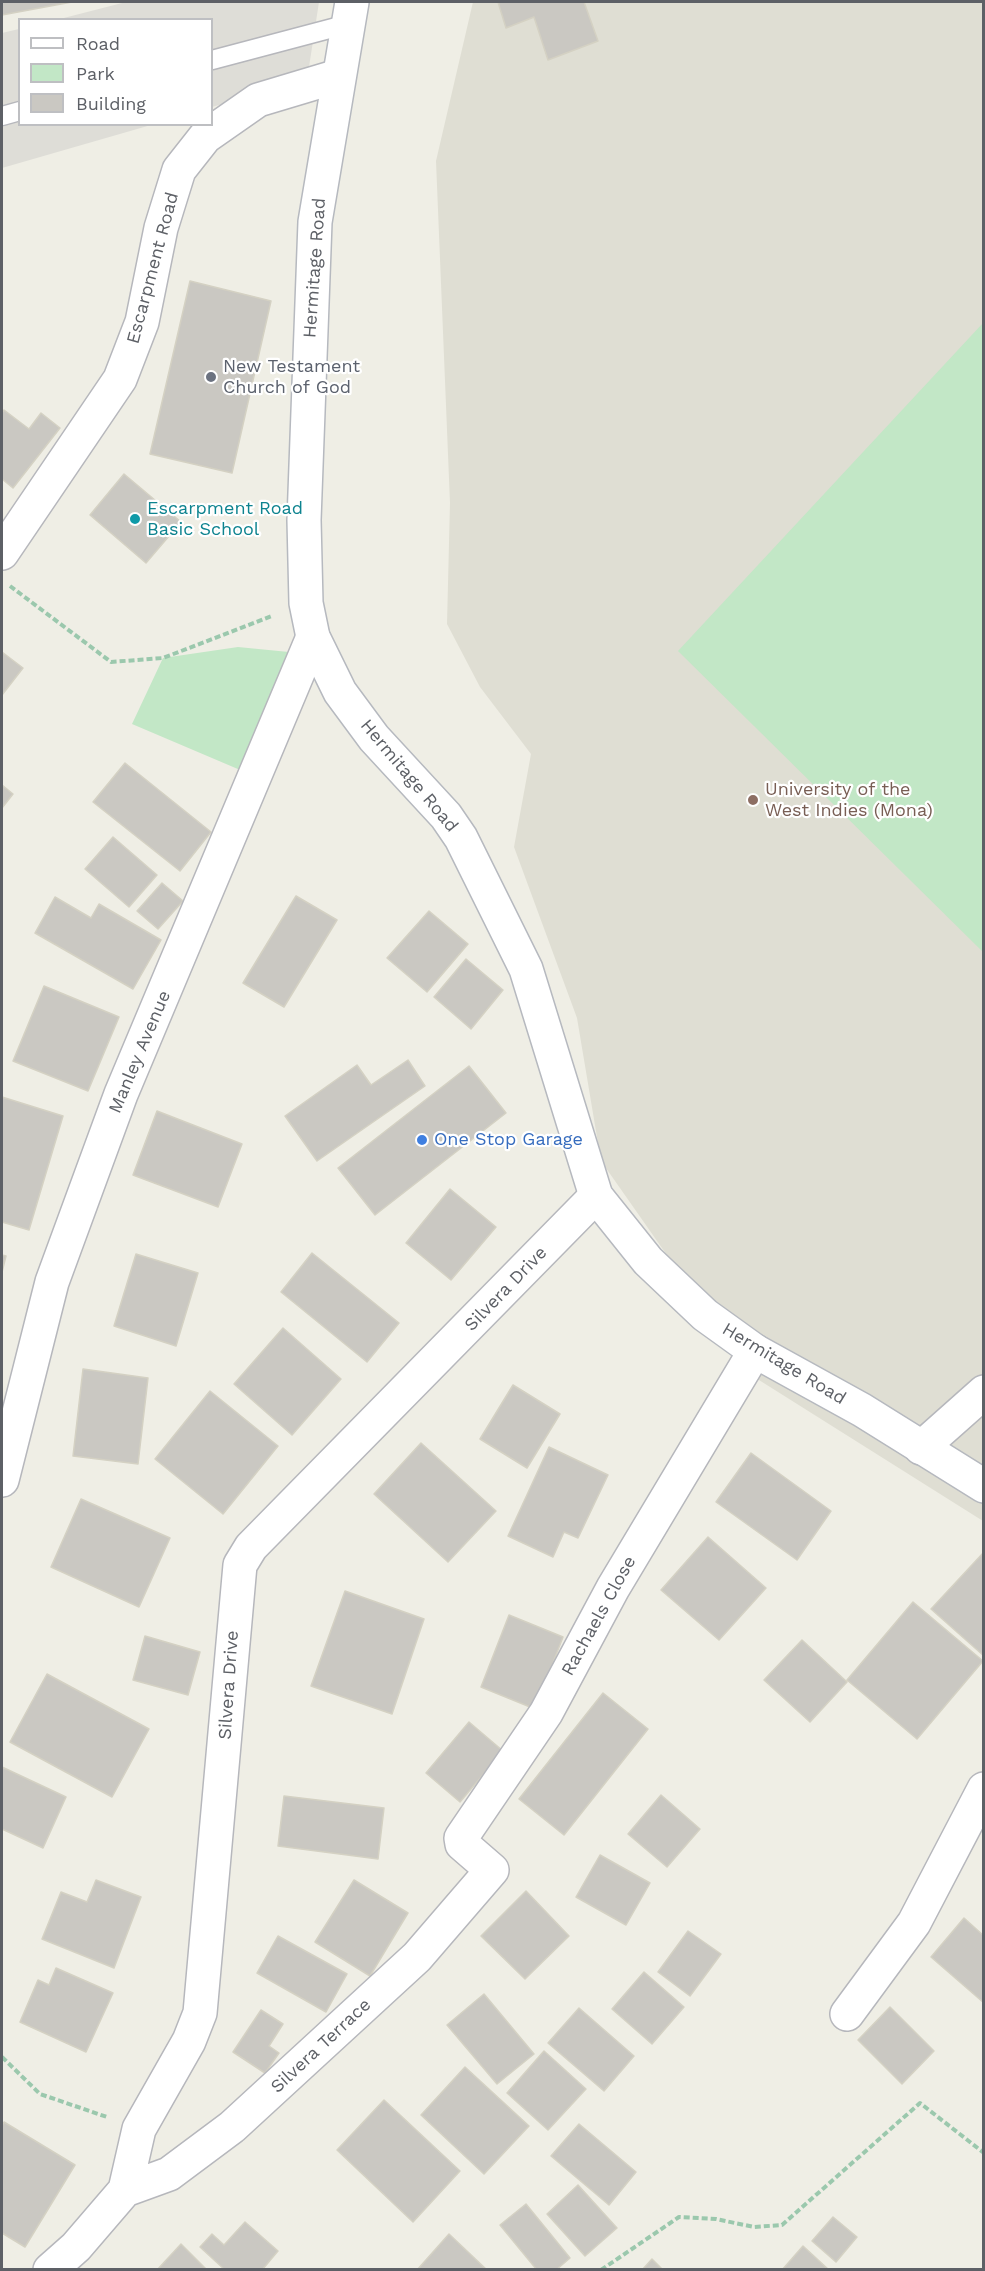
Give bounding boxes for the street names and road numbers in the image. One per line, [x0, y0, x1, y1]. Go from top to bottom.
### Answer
street label: Escarpment Road [122, 190, 184, 346]
street label: Hermitage Road [299, 197, 331, 339]
street label: Hermitage Road [356, 715, 462, 837]
street label: Manley Avenue [104, 987, 176, 1117]
street label: Silvera Drive [460, 1242, 552, 1336]
street label: Hermitage Road [718, 1319, 850, 1409]
street label: Rachaels Close [557, 1552, 641, 1680]
street label: Silvera Drive [214, 1630, 244, 1740]
street label: Silvera Terrace [266, 1994, 376, 2098]

